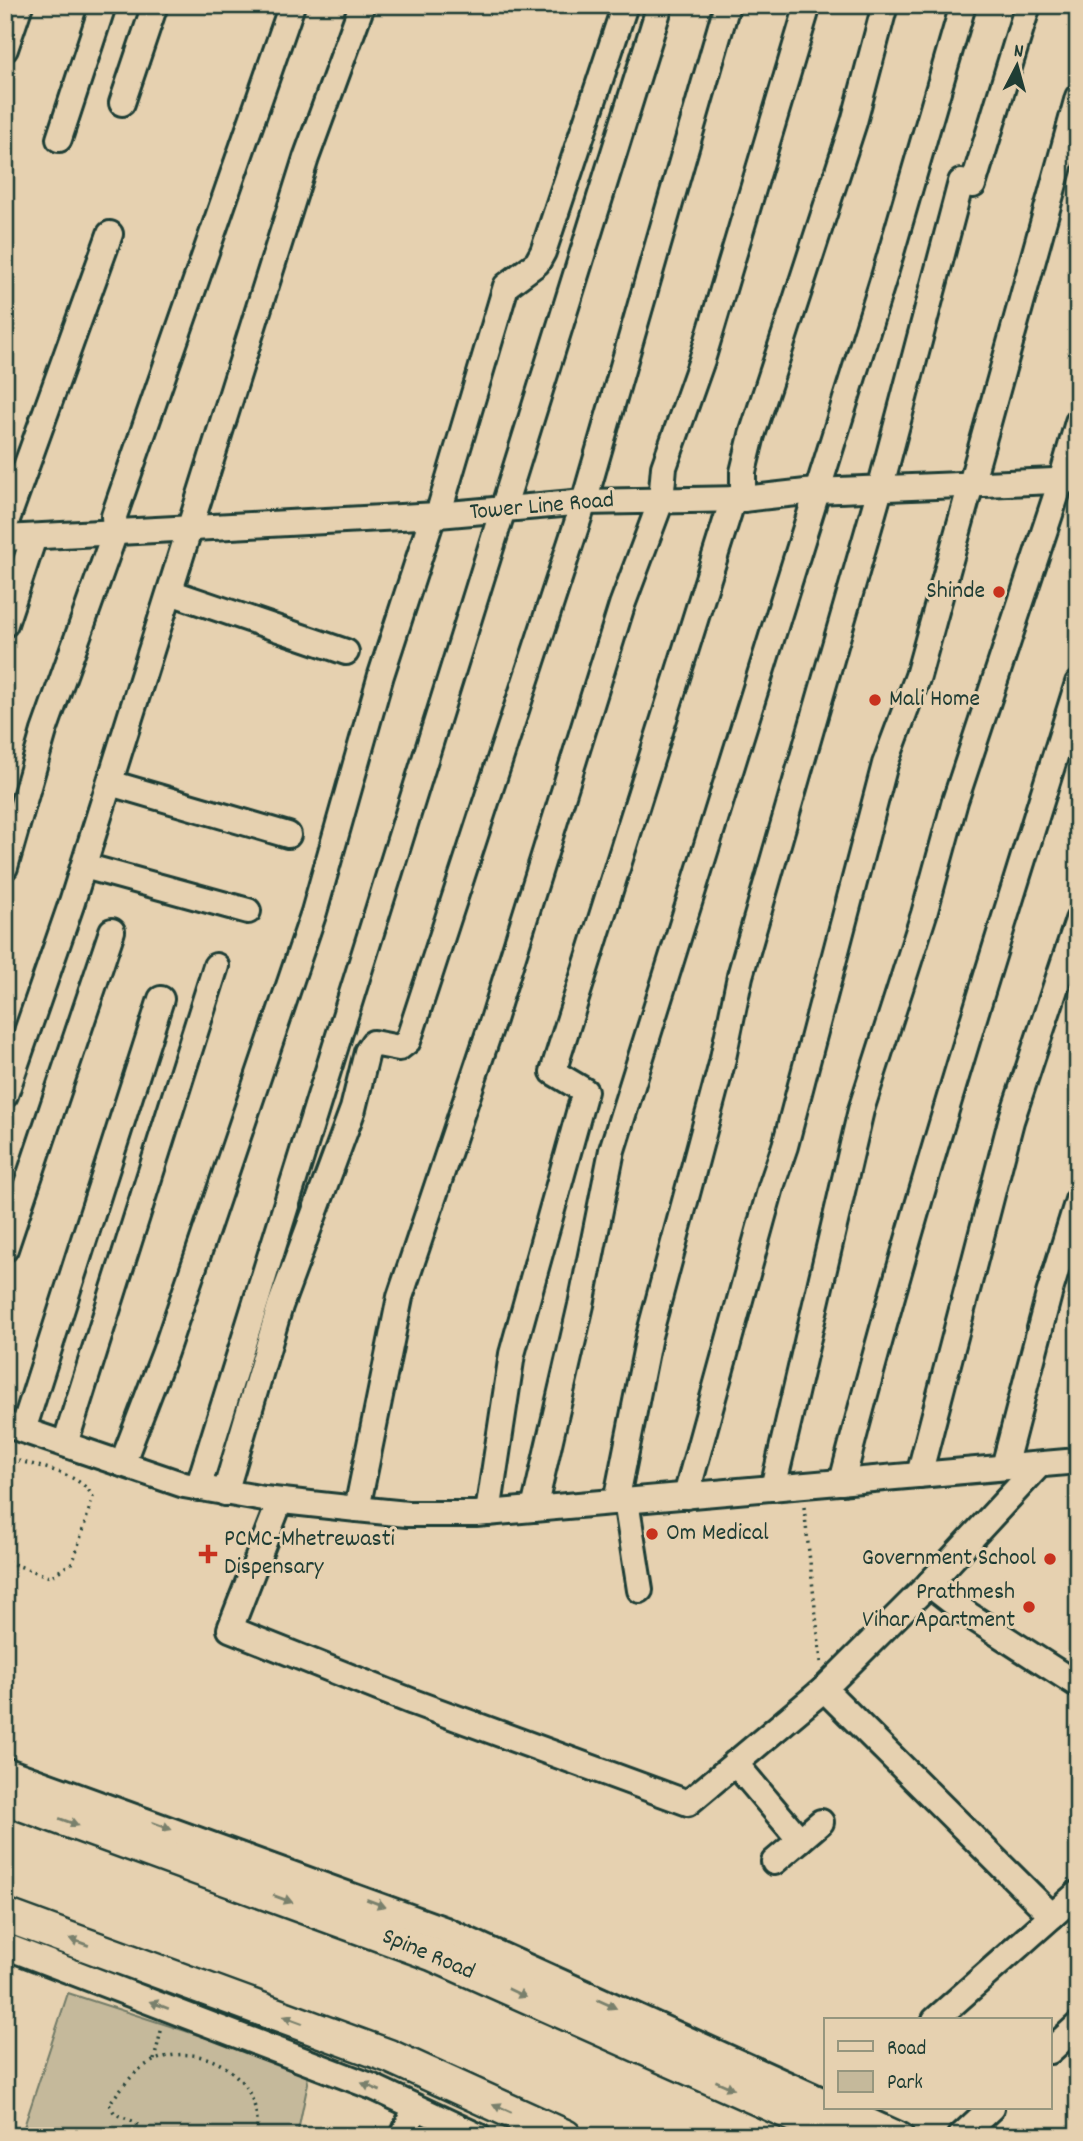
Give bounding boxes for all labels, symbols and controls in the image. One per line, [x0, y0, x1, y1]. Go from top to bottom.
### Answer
north arrow [982, 32, 1052, 102]
text: N [1012, 39, 1024, 66]
street label: Tower Line Road [468, 484, 616, 530]
place label: Shinde [926, 575, 985, 609]
marker: Shinde [991, 584, 1007, 600]
place label: Mali Home [889, 683, 980, 717]
marker: Mali Home [867, 692, 883, 708]
place label: Om Medical [666, 1517, 769, 1551]
place label: PCMC-Mhetrewasti Dispensary [224, 1523, 395, 1585]
marker: Om Medical [644, 1526, 660, 1542]
place label: Government School [862, 1542, 1036, 1576]
marker: PCMC-Mhetrewasti Dispensary [198, 1544, 218, 1564]
marker: Government School [1042, 1551, 1058, 1567]
place label: Prathmesh Vihar Apartment [862, 1576, 1015, 1638]
marker: Prathmesh Vihar Apartment [1021, 1599, 1037, 1615]
one-way arrow [59, 1816, 80, 1827]
one-way arrow [151, 1821, 172, 1832]
one-way arrow [273, 1894, 294, 1905]
one-way arrow [365, 1898, 386, 1909]
street label: Spine Road [376, 1920, 480, 1990]
one-way arrow [69, 1936, 90, 1947]
one-way arrow [507, 1987, 527, 1999]
one-way arrow [597, 1998, 617, 2010]
one-way arrow [148, 2000, 169, 2011]
one-way arrow [282, 2014, 303, 2025]
legend [824, 2018, 1052, 2110]
text: Road [887, 2035, 926, 2065]
text: Park [887, 2069, 923, 2099]
one-way arrow [715, 2079, 735, 2091]
one-way arrow [361, 2081, 382, 2092]
one-way arrow [492, 2102, 513, 2113]

